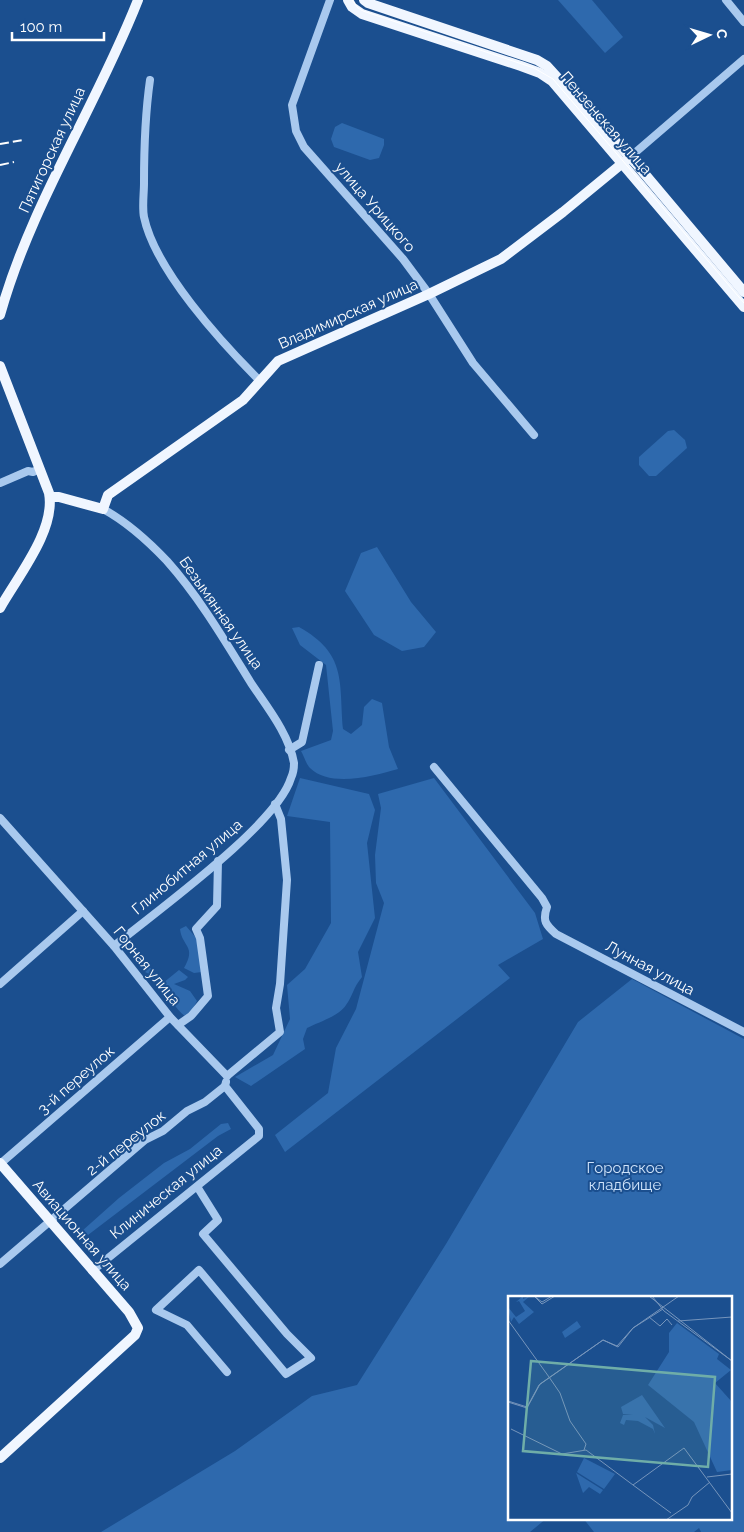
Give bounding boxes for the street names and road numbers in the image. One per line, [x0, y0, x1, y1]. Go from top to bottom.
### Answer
street label: Пензенская улица [556, 68, 656, 178]
street label: Пятигорская улица [15, 84, 89, 216]
street label: улица Урицкого [331, 158, 419, 256]
street label: Владимирская улица [275, 275, 421, 353]
street label: Безымянная улица [175, 553, 267, 673]
street label: Глинобитная улица [128, 816, 246, 918]
street label: Горная улица [110, 923, 184, 1009]
street label: Лунная улица [602, 937, 698, 999]
street label: 3-й переулок [34, 1042, 118, 1118]
street label: 2-й переулок [83, 1106, 169, 1179]
street label: Клиническая улица [106, 1141, 226, 1243]
street label: Авиационная улица [29, 1176, 135, 1294]

